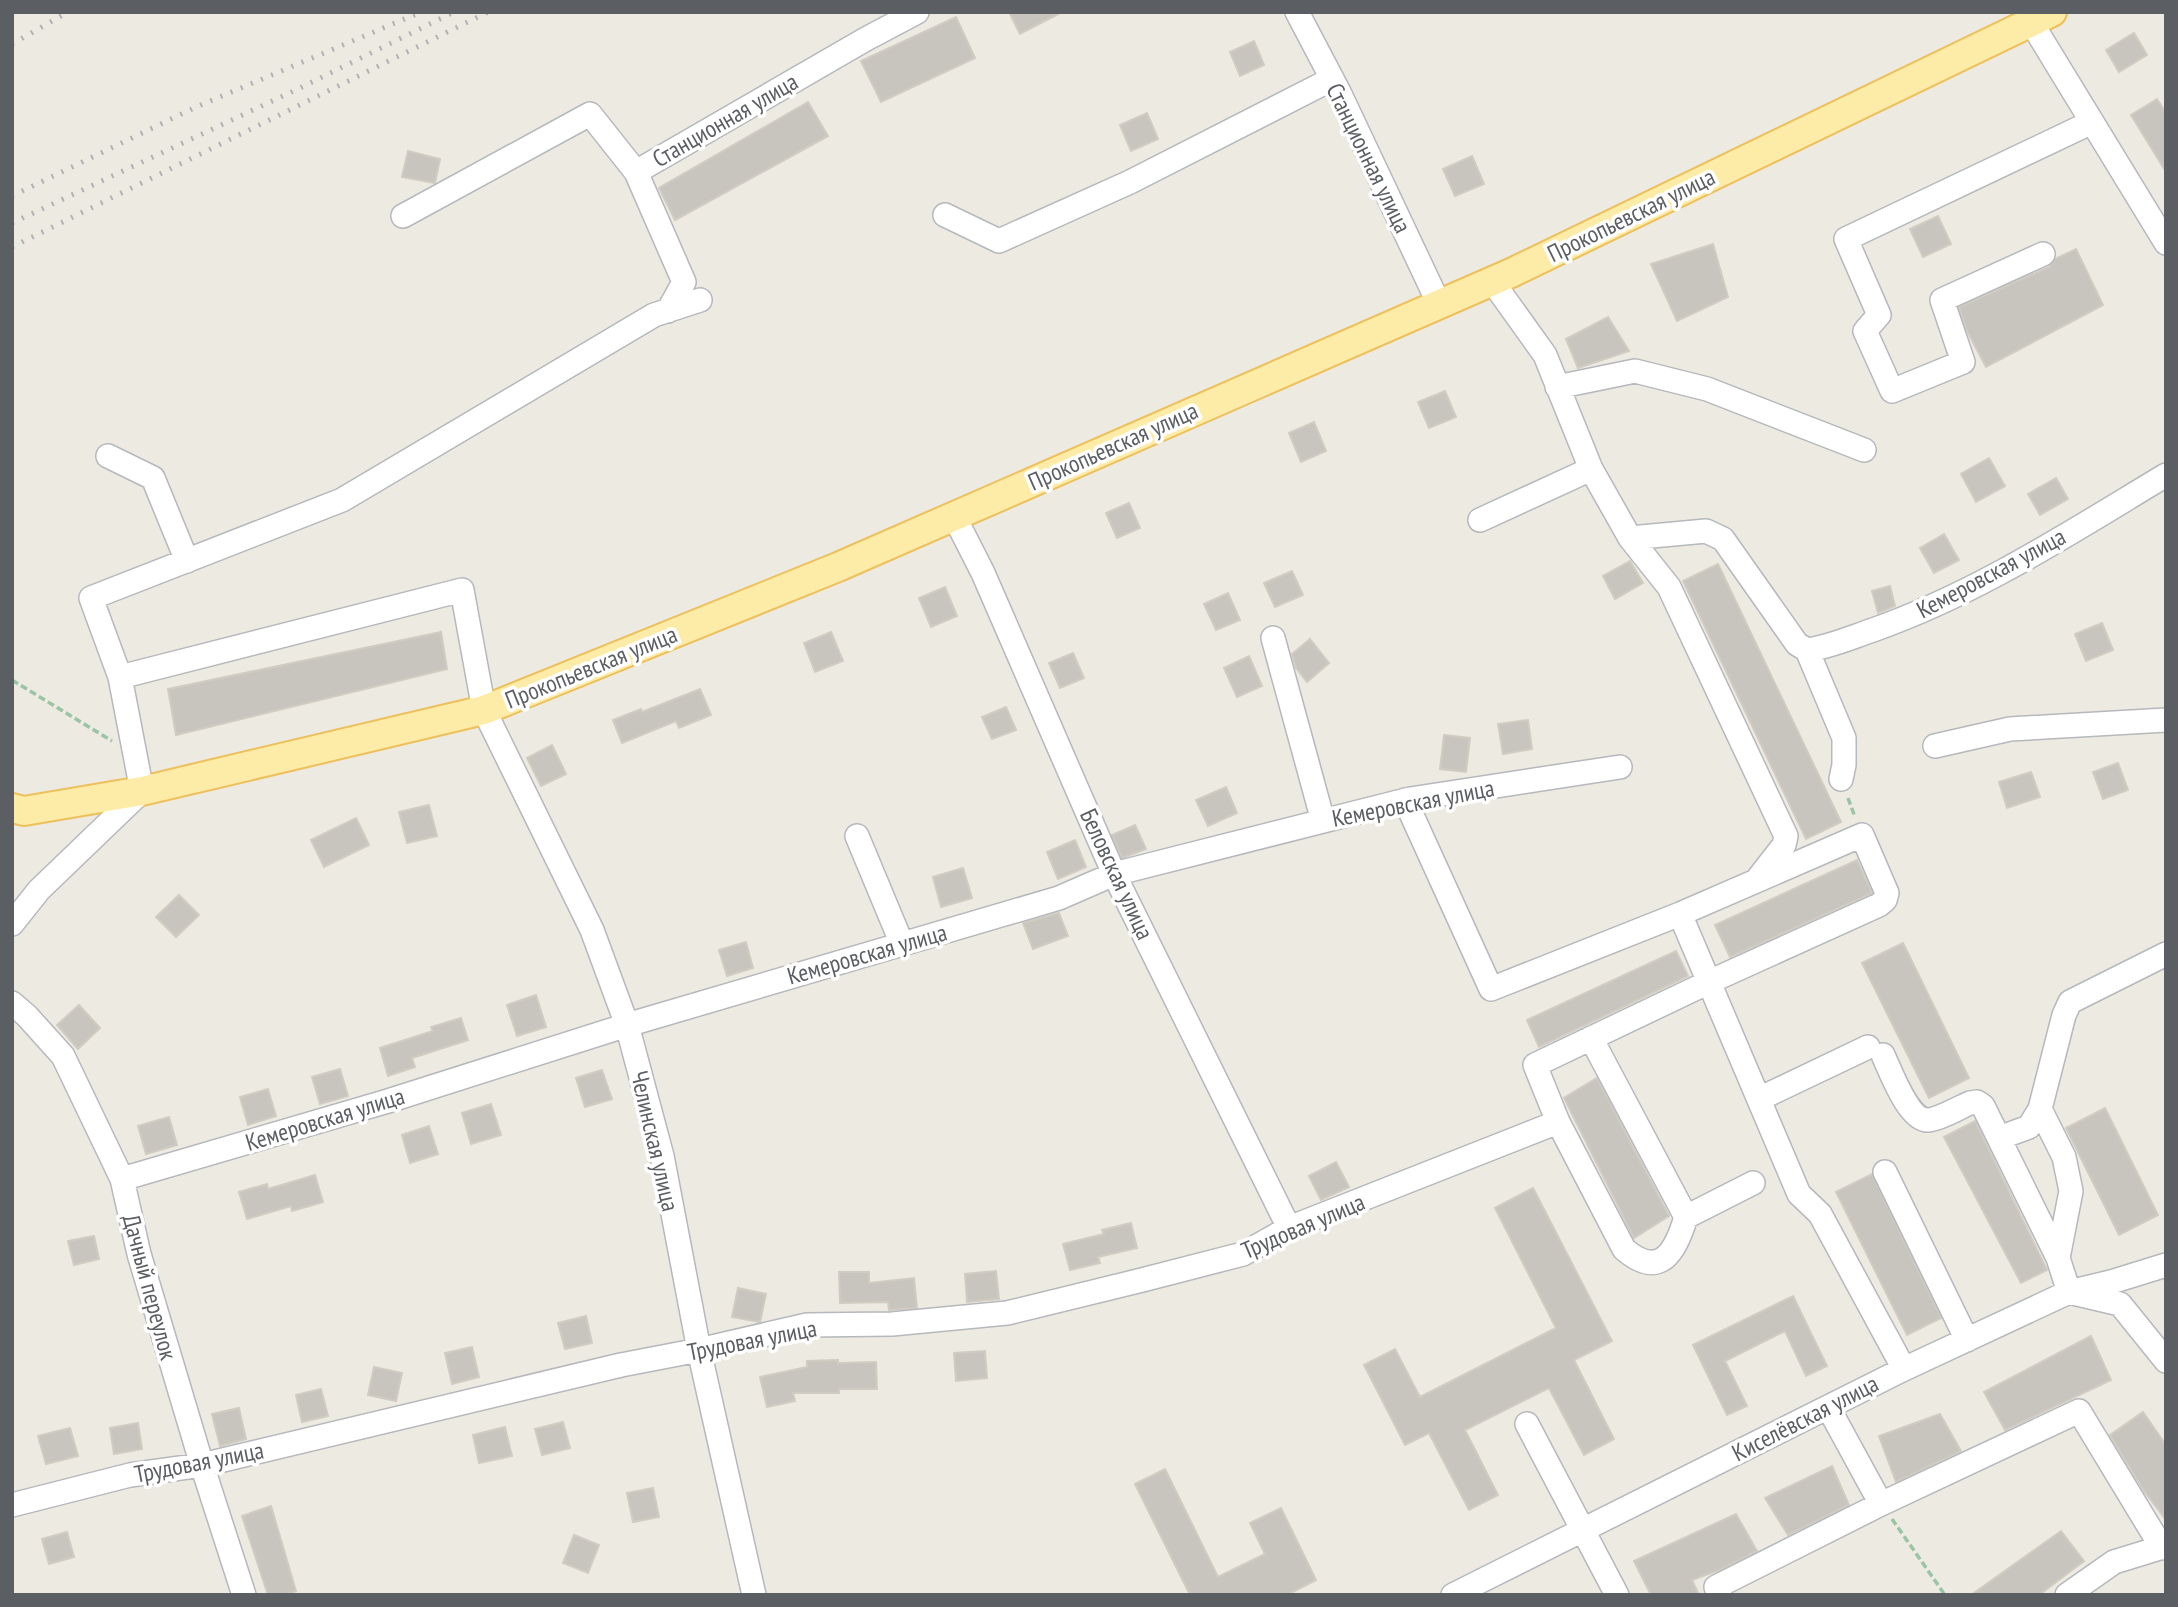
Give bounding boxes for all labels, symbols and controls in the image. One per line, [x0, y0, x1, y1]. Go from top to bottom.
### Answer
street label: Станционная улица [647, 66, 803, 174]
street label: Станционная улица [1319, 78, 1419, 238]
street label: Прокопьевская улица [1542, 161, 1720, 269]
street label: Прокопьевская улица [1023, 395, 1203, 497]
street label: Кемеровская улица [1911, 521, 2071, 625]
street label: Прокопьевская улица [501, 618, 681, 716]
street label: Кемеровская улица [1329, 772, 1497, 834]
street label: Беловская улица [1073, 804, 1161, 944]
street label: Кемеровская улица [784, 916, 950, 992]
street label: Челинская улица [624, 1068, 686, 1214]
street label: Кемеровская улица [242, 1080, 408, 1158]
street label: Трудовая улица [1237, 1186, 1369, 1266]
street label: Дачный переулок [116, 1211, 184, 1364]
street label: Трудовая улица [685, 1312, 819, 1368]
street label: Киселёвская улица [1727, 1368, 1883, 1468]
street label: Трудовая улица [132, 1434, 266, 1490]

